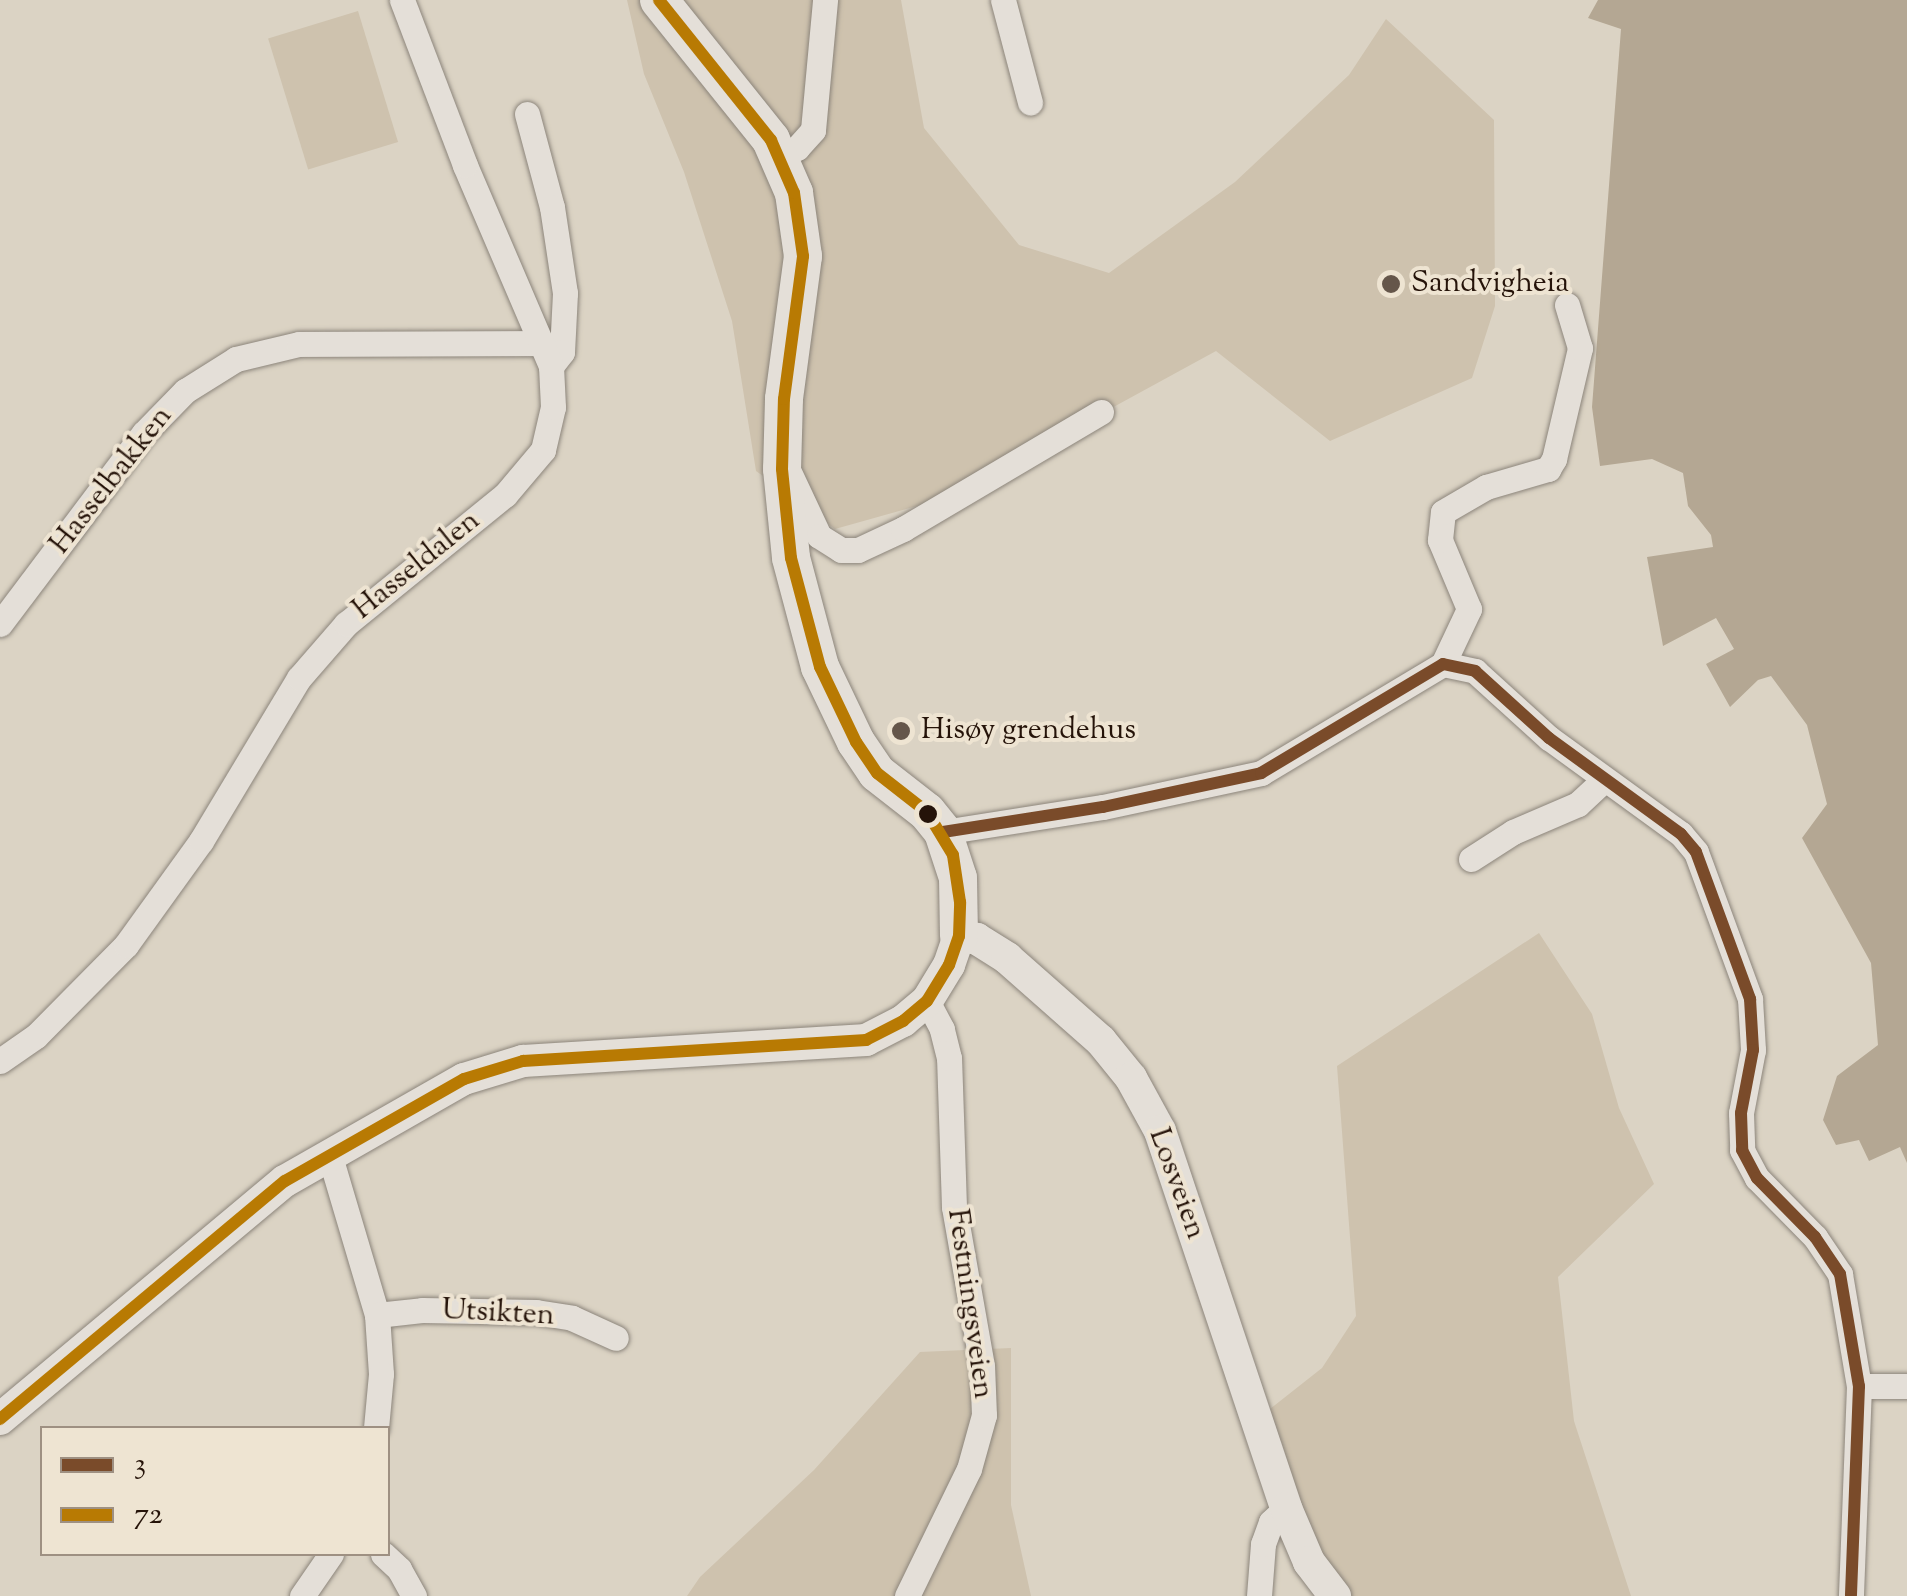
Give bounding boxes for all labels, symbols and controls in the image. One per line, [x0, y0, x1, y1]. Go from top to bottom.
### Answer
place label: Sandvigheia [1411, 266, 1569, 302]
marker: Sandvigheia [1380, 273, 1402, 295]
street label: Hasselbakken [43, 400, 181, 562]
street label: Hasseldalen [346, 504, 488, 628]
place label: Hisøy grendehus [921, 713, 1136, 749]
marker: Hisøy grendehus [890, 720, 912, 742]
unlabelled marker [918, 804, 938, 824]
street label: Losveien [1139, 1124, 1213, 1244]
street label: Festningsveien [938, 1207, 1000, 1401]
street label: Utsikten [441, 1293, 555, 1335]
legend [40, 1426, 390, 1556]
text: 3 [134, 1444, 146, 1487]
text: 72 [134, 1494, 163, 1537]

